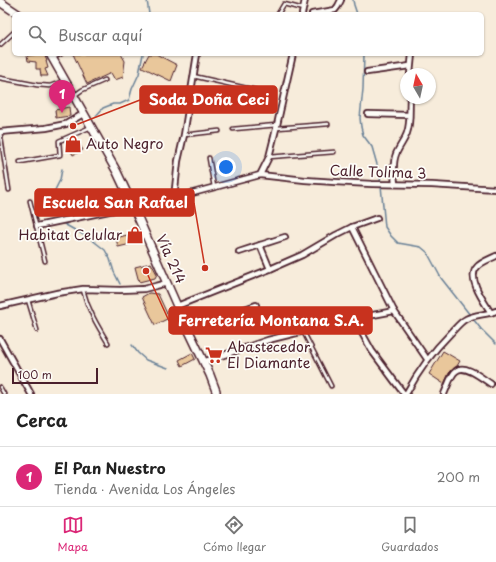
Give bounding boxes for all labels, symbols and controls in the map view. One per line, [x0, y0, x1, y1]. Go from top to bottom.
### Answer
search box [12, 12, 484, 56]
icon: search [26, 23, 48, 45]
text: Buscar aquí [58, 23, 142, 46]
north arrow [400, 68, 436, 104]
pin: 1 [49, 80, 75, 113]
callout: Soda Doña Ceci [140, 86, 277, 113]
text: Soda Doña Ceci [149, 87, 270, 110]
place label: Auto Negro [86, 133, 163, 154]
shop icon: Auto Negro [63, 134, 83, 154]
your location [216, 157, 236, 177]
street label: Calle Tolima 3 [329, 159, 427, 184]
callout: Escuela San Rafael [35, 189, 194, 216]
text: Escuela San Rafael [42, 190, 188, 213]
place label: Habitat Celular [18, 224, 123, 245]
shop icon: Habitat Celular [125, 225, 145, 245]
street label: Vía 214 [151, 231, 192, 287]
callout: Ferretería Montana S.A. [169, 307, 372, 334]
text: Ferretería Montana S.A. [178, 308, 364, 331]
place label: Abastecedor El Diamante [227, 336, 311, 373]
supermarket icon: Abastecedor El Diamante [204, 345, 224, 365]
scale bar [12, 366, 98, 385]
text: 100 m [18, 366, 52, 383]
text: Cerca [16, 407, 67, 433]
text: El Pan Nuestro [54, 456, 166, 479]
text: 1 [26, 467, 32, 486]
text: 200 m [437, 467, 480, 486]
text: Tienda · Avenida Los Ángeles [54, 479, 235, 498]
tab: Mapa [58, 514, 88, 555]
tab: Cómo llegar [203, 514, 266, 555]
tab: Guardados [381, 514, 438, 555]

